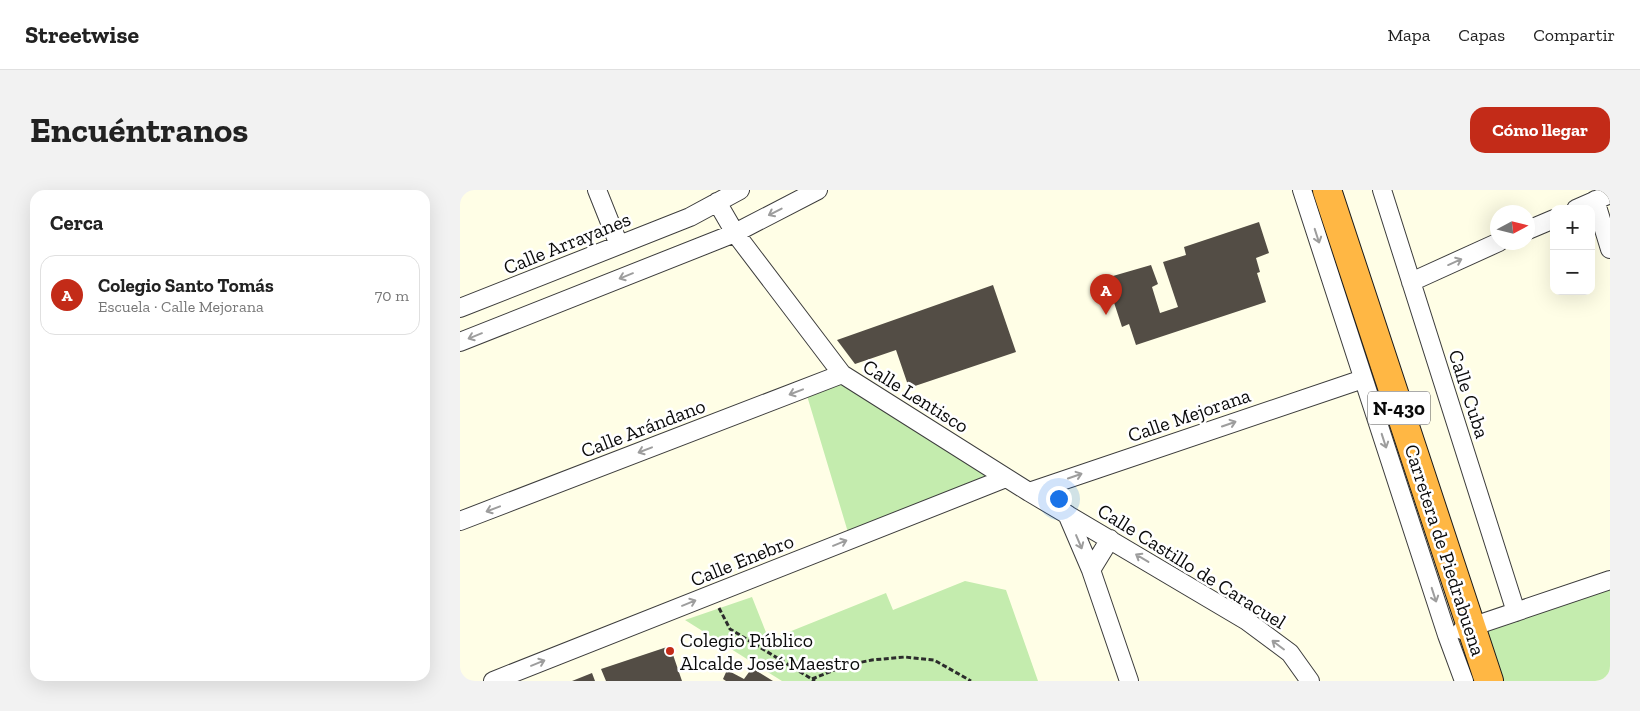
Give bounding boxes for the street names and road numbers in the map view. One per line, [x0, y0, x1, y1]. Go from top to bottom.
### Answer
street label: Calle Arrayanes [500, 207, 634, 279]
street label: Calle Cuba [1443, 347, 1495, 442]
street label: Calle Lentisco [859, 354, 973, 438]
street label: Calle Mejorana [1124, 383, 1254, 447]
road number: N-430 [1368, 392, 1430, 424]
street label: Calle Arándano [577, 393, 709, 463]
street label: Carretera de Piedrabuena [1399, 441, 1491, 659]
street label: Calle Castillo de Caracuel [1093, 498, 1291, 634]
street label: Calle Enebro [687, 528, 797, 592]

